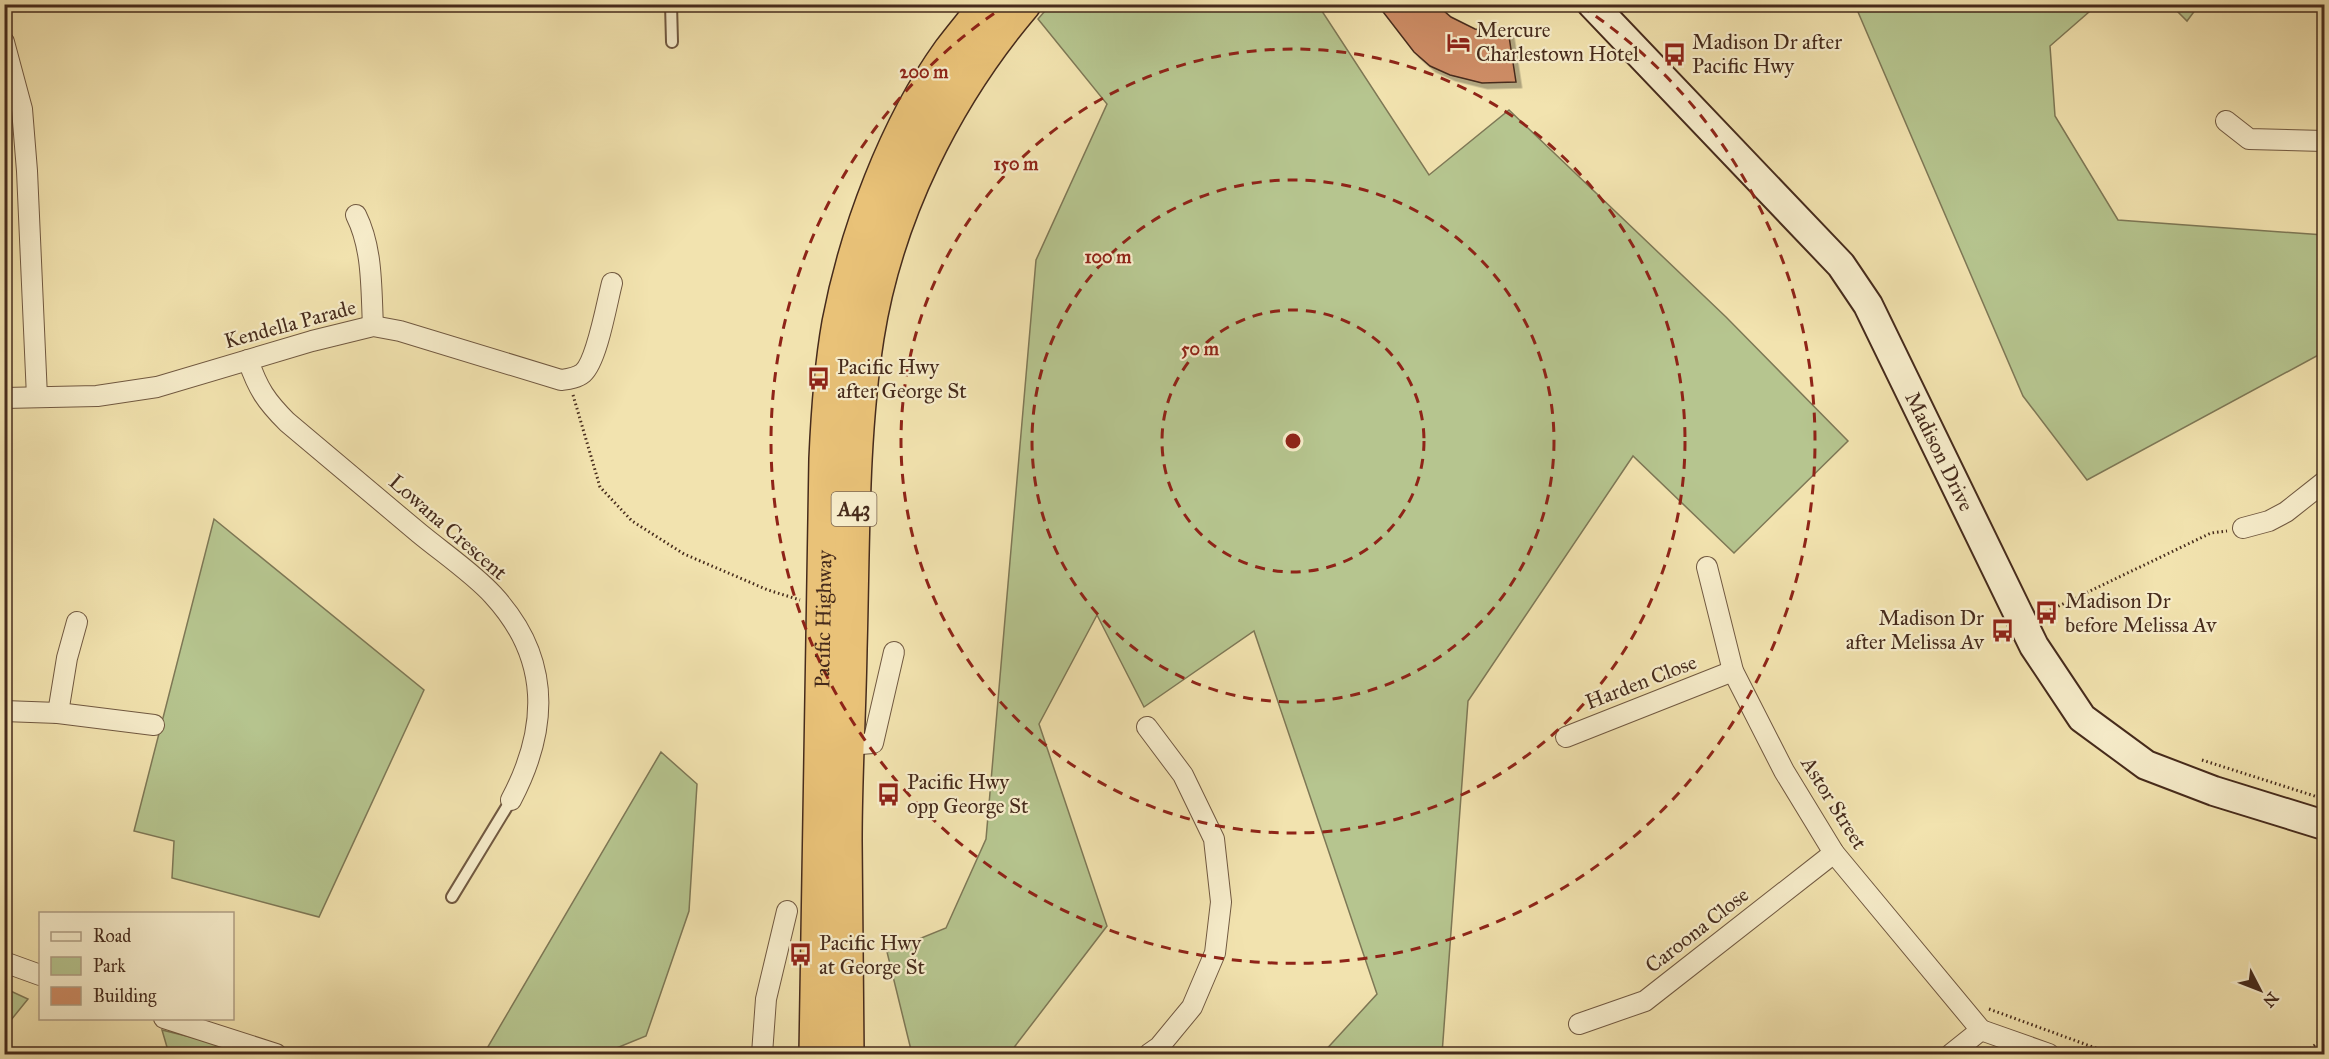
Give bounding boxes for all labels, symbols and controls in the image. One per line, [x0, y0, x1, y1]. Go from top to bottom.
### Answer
place label: Mercure Charlestown Hotel [1476, 17, 1639, 67]
hotel icon: Mercure Charlestown Hotel [1445, 29, 1471, 55]
place label: Madison Dr after Pacific Hwy [1692, 29, 1842, 79]
bus stop icon: Madison Dr after Pacific Hwy [1661, 41, 1687, 67]
text: 200 m [900, 61, 949, 83]
text: 150 m [994, 153, 1039, 175]
text: 100 m [1085, 246, 1132, 268]
street label: Kendella Parade [221, 294, 359, 354]
text: 50 m [1181, 338, 1220, 360]
place label: Pacific Hwy after George St [837, 354, 967, 404]
bus stop icon: Pacific Hwy after George St [806, 366, 832, 392]
street label: Madison Drive [1899, 388, 1980, 516]
centre of rings [1283, 431, 1303, 451]
street label: Lowana Crescent [384, 469, 513, 586]
road number: A43 [832, 492, 876, 526]
street label: Pacific Highway [809, 549, 837, 688]
place label: Madison Dr before Melissa Av [2065, 588, 2217, 638]
bus stop icon: Madison Dr before Melissa Av [2034, 600, 2060, 626]
place label: Madison Dr after Melissa Av [1846, 605, 1985, 655]
bus stop icon: Madison Dr after Melissa Av [1989, 617, 2015, 643]
street label: Harden Close [1582, 649, 1701, 715]
street label: Astor Street [1795, 751, 1873, 855]
place label: Pacific Hwy opp George St [907, 769, 1029, 819]
bus stop icon: Pacific Hwy opp George St [876, 781, 902, 807]
street label: Caroona Close [1640, 881, 1754, 978]
legend [39, 912, 234, 1020]
text: Road [93, 925, 131, 947]
place label: Pacific Hwy at George St [819, 930, 926, 980]
bus stop icon: Pacific Hwy at George St [788, 942, 814, 968]
text: Park [93, 955, 126, 977]
north arrow [2230, 960, 2290, 1020]
text: Building [93, 985, 157, 1008]
text: N [2259, 988, 2282, 1011]

